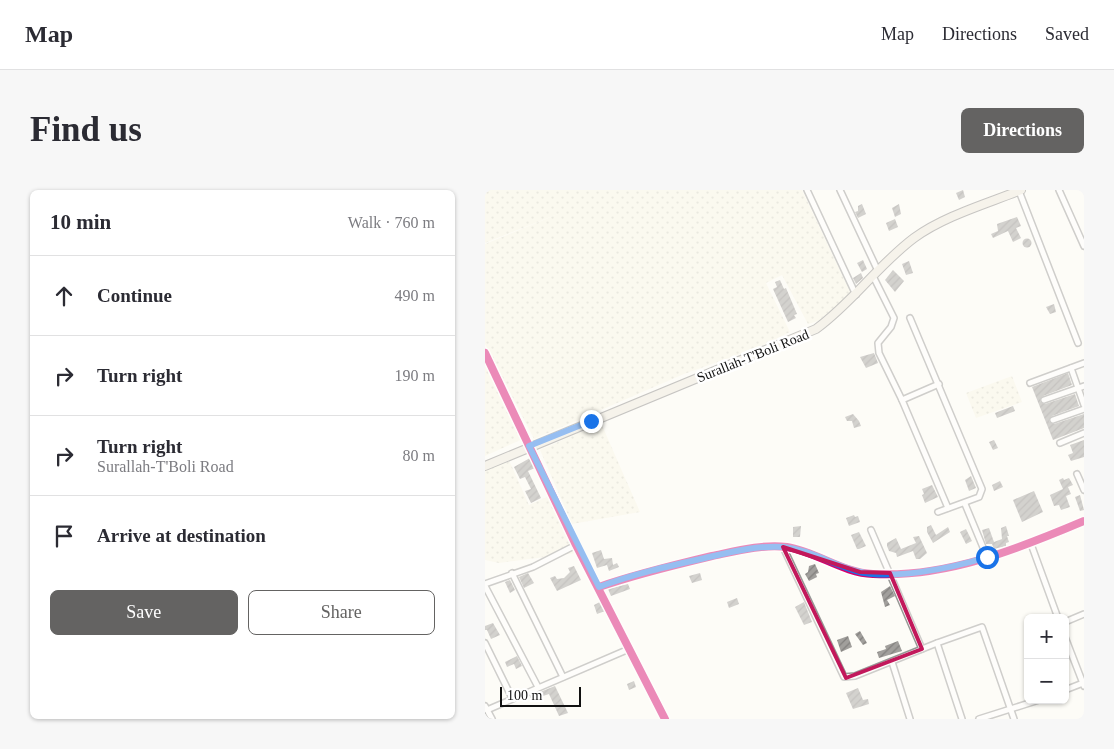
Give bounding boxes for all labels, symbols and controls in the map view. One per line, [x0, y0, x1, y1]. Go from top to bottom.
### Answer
text: Map [25, 21, 73, 47]
text: Map [881, 24, 914, 44]
text: Directions [942, 24, 1017, 44]
text: Saved [1045, 24, 1089, 44]
button: Directions [961, 108, 1084, 153]
text: Find us [30, 110, 142, 149]
text: 10 min [50, 210, 111, 234]
text: Walk · 760 m [348, 214, 435, 231]
icon: ahead [50, 282, 78, 310]
text: Continue [97, 285, 172, 306]
text: 490 m [395, 287, 435, 304]
street label: Surallah-T'Boli Road [695, 327, 811, 385]
icon: right [50, 362, 78, 390]
text: Turn right [97, 365, 182, 386]
text: 190 m [395, 367, 435, 384]
route end [580, 410, 603, 433]
text: Turn right [97, 436, 182, 457]
icon: right [50, 442, 78, 470]
text: 80 m [403, 447, 435, 464]
text: Surallah-T'Boli Road [97, 458, 234, 475]
icon: arrive [50, 522, 78, 550]
text: Arrive at destination [97, 525, 266, 546]
route start [976, 546, 999, 569]
button: Save [50, 590, 238, 635]
button: Share [248, 590, 435, 635]
map controls [1024, 614, 1069, 704]
button: + [1024, 614, 1069, 659]
button: − [1024, 659, 1069, 704]
scale bar [500, 684, 581, 707]
text: 100 m [507, 688, 542, 703]

